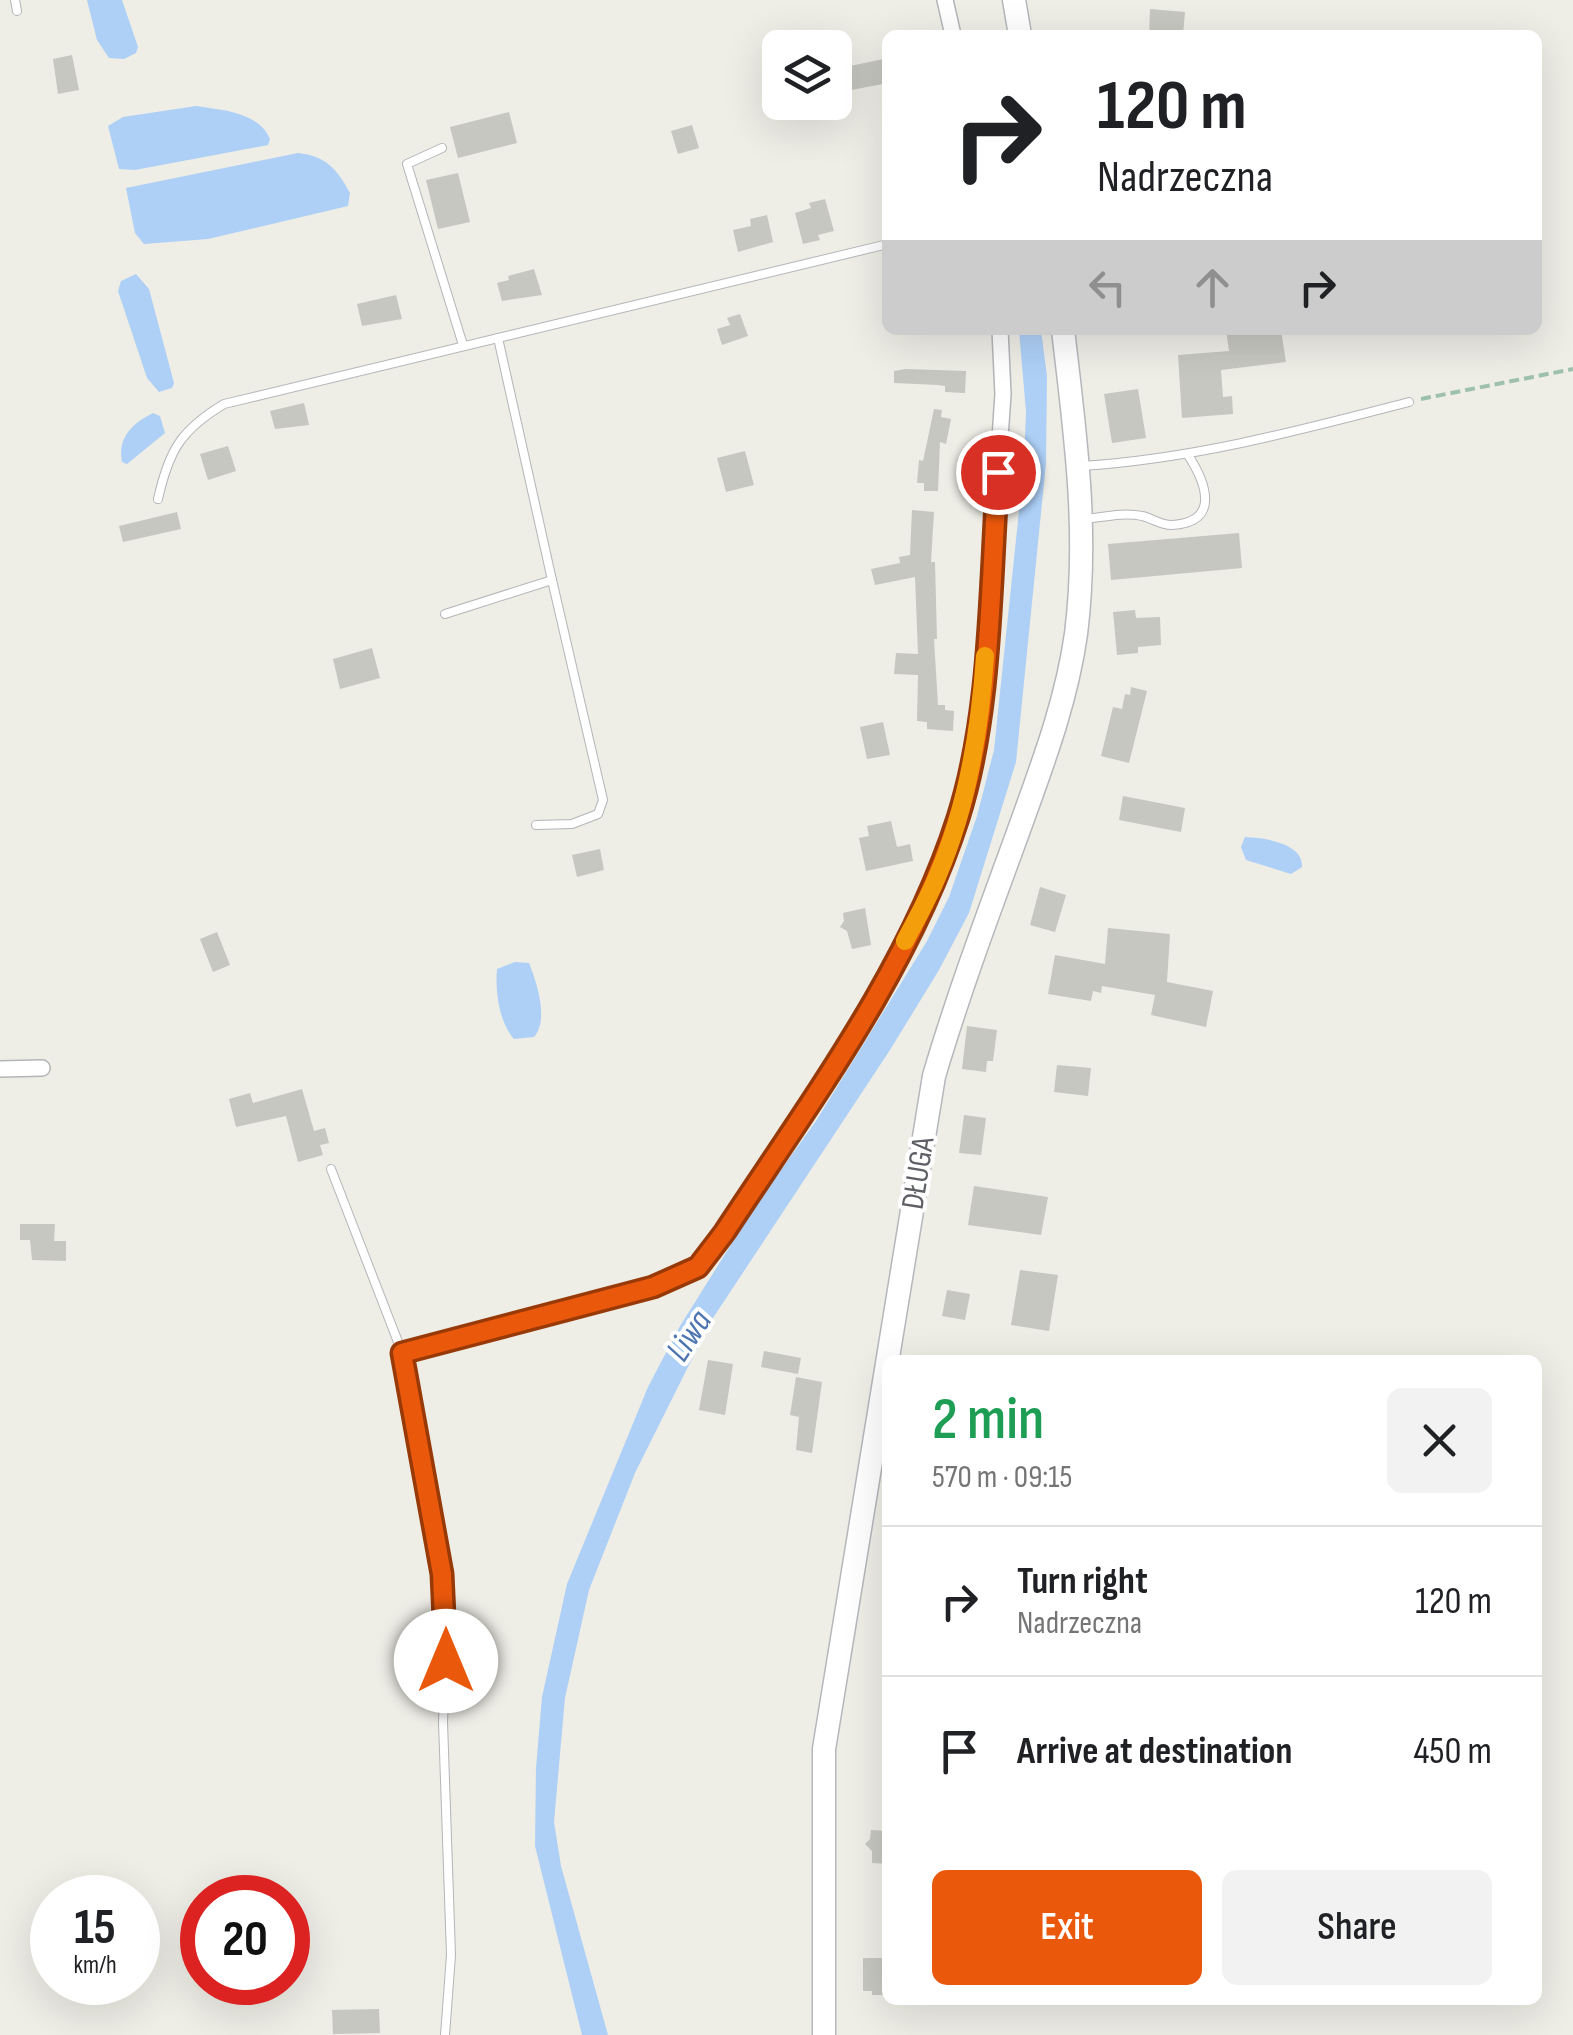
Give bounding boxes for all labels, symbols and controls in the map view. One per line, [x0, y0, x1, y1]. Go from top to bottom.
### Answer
map controls [762, 30, 852, 120]
button: layers [762, 30, 852, 120]
text: 120 m [1097, 65, 1247, 149]
icon: right [932, 70, 1062, 200]
text: Nadrzeczna [1097, 150, 1273, 205]
icon: left [1080, 260, 1135, 315]
icon: ahead [1185, 260, 1240, 315]
icon: right [1290, 260, 1345, 315]
pin [956, 430, 1041, 515]
icon: arrive [971, 445, 1026, 500]
street label: DŁUGA [894, 1134, 943, 1212]
water label: Liwa [657, 1302, 722, 1370]
text: 2 min [932, 1384, 1044, 1456]
button: close [1387, 1388, 1492, 1493]
text: 570 m · 09:15 [932, 1458, 1072, 1497]
text: Turn right [1017, 1559, 1148, 1604]
icon: right [932, 1574, 987, 1629]
text: 120 m [1415, 1579, 1492, 1624]
text: Nadrzeczna [1017, 1604, 1142, 1643]
position arrow [394, 1609, 498, 1713]
icon: arrive [932, 1724, 987, 1779]
text: Arrive at destination [1017, 1729, 1292, 1774]
text: 450 m [1413, 1729, 1492, 1774]
button: Exit [932, 1870, 1202, 1985]
button: Share [1222, 1870, 1492, 1985]
speed limit sign: 20 [180, 1875, 310, 2005]
text: 15 [74, 1898, 116, 1958]
text: km/h [73, 1950, 117, 1981]

